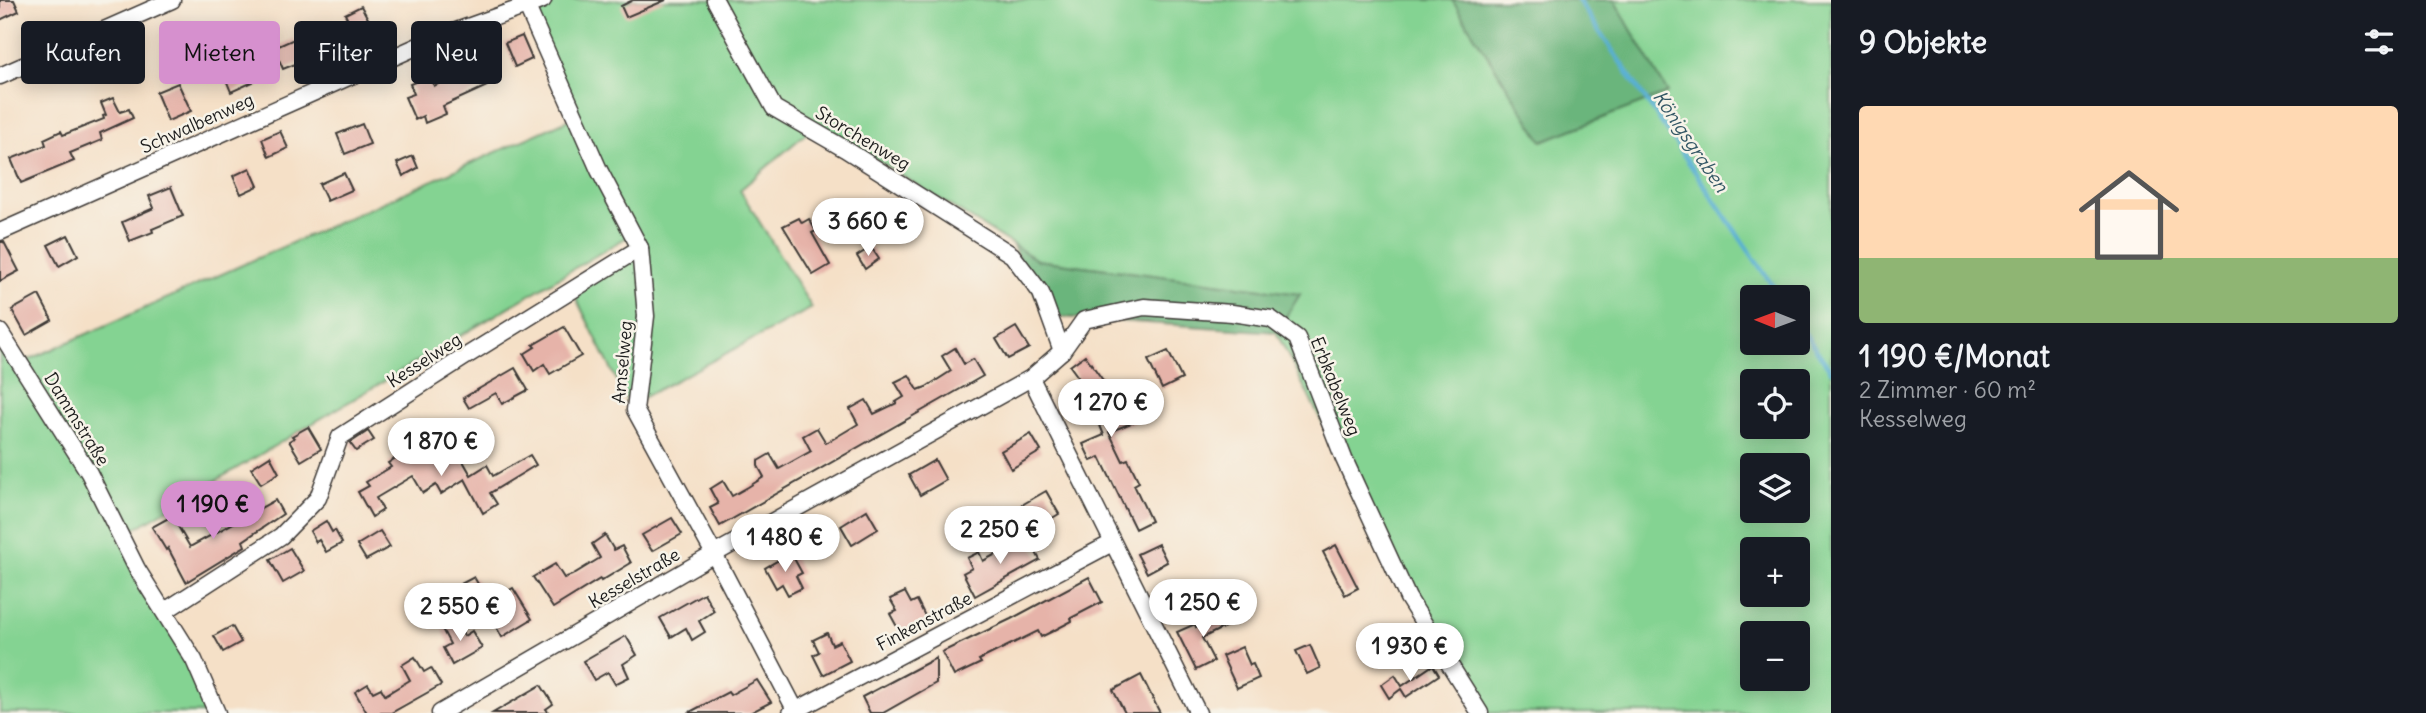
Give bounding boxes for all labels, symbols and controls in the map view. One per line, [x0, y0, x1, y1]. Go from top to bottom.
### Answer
chip: Kaufen [21, 21, 145, 84]
chip: Mieten [159, 21, 280, 84]
chip: Filter [294, 21, 397, 84]
chip: Neu [411, 21, 502, 84]
text: 9 Objekte [1859, 23, 1987, 61]
icon: filters [2360, 23, 2398, 61]
water label: Königsgraben [1648, 86, 1734, 197]
street label: Schwalbenweg [137, 88, 257, 158]
street label: Storchenweg [811, 101, 915, 175]
icon: home [2066, 152, 2192, 278]
pin: 3 660 € [803, 198, 933, 258]
text: 3 660 € [828, 206, 908, 235]
north arrow [1740, 285, 1810, 355]
map controls [1740, 285, 1810, 691]
street label: Amselweg [607, 320, 637, 404]
street label: Kesselweg [382, 327, 466, 393]
street label: Erbkabelweg [1306, 333, 1366, 439]
text: 1 190 €/Monat [1859, 337, 2050, 375]
street label: Dammstraße [39, 368, 115, 470]
button: locate [1740, 369, 1810, 439]
text: 2 Zimmer · 60 m² [1859, 375, 2036, 404]
pin: 1 270 € [1046, 380, 1176, 439]
text: 1 270 € [1074, 387, 1148, 416]
text: Kesselweg [1859, 404, 1967, 433]
pin: 1 870 € [376, 419, 506, 478]
text: 1 870 € [404, 426, 478, 455]
button: layers [1740, 453, 1810, 523]
pin: 1 190 € [148, 482, 278, 541]
text: 1 190 € [177, 489, 249, 518]
pin: 2 250 € [935, 506, 1065, 566]
pin: 1 480 € [720, 514, 850, 574]
text: 2 250 € [960, 514, 1040, 543]
text: 1 480 € [747, 522, 823, 551]
button: + [1740, 537, 1810, 607]
street label: Kesselstraße [584, 543, 684, 613]
pin: 1 250 € [1138, 580, 1268, 639]
pin: 2 550 € [395, 584, 525, 643]
street label: Finkenstraße [872, 586, 976, 656]
text: 1 250 € [1165, 587, 1241, 616]
text: 2 550 € [420, 591, 500, 620]
button: − [1740, 621, 1810, 691]
pin: 1 930 € [1345, 624, 1475, 683]
text: 1 930 € [1372, 631, 1448, 660]

